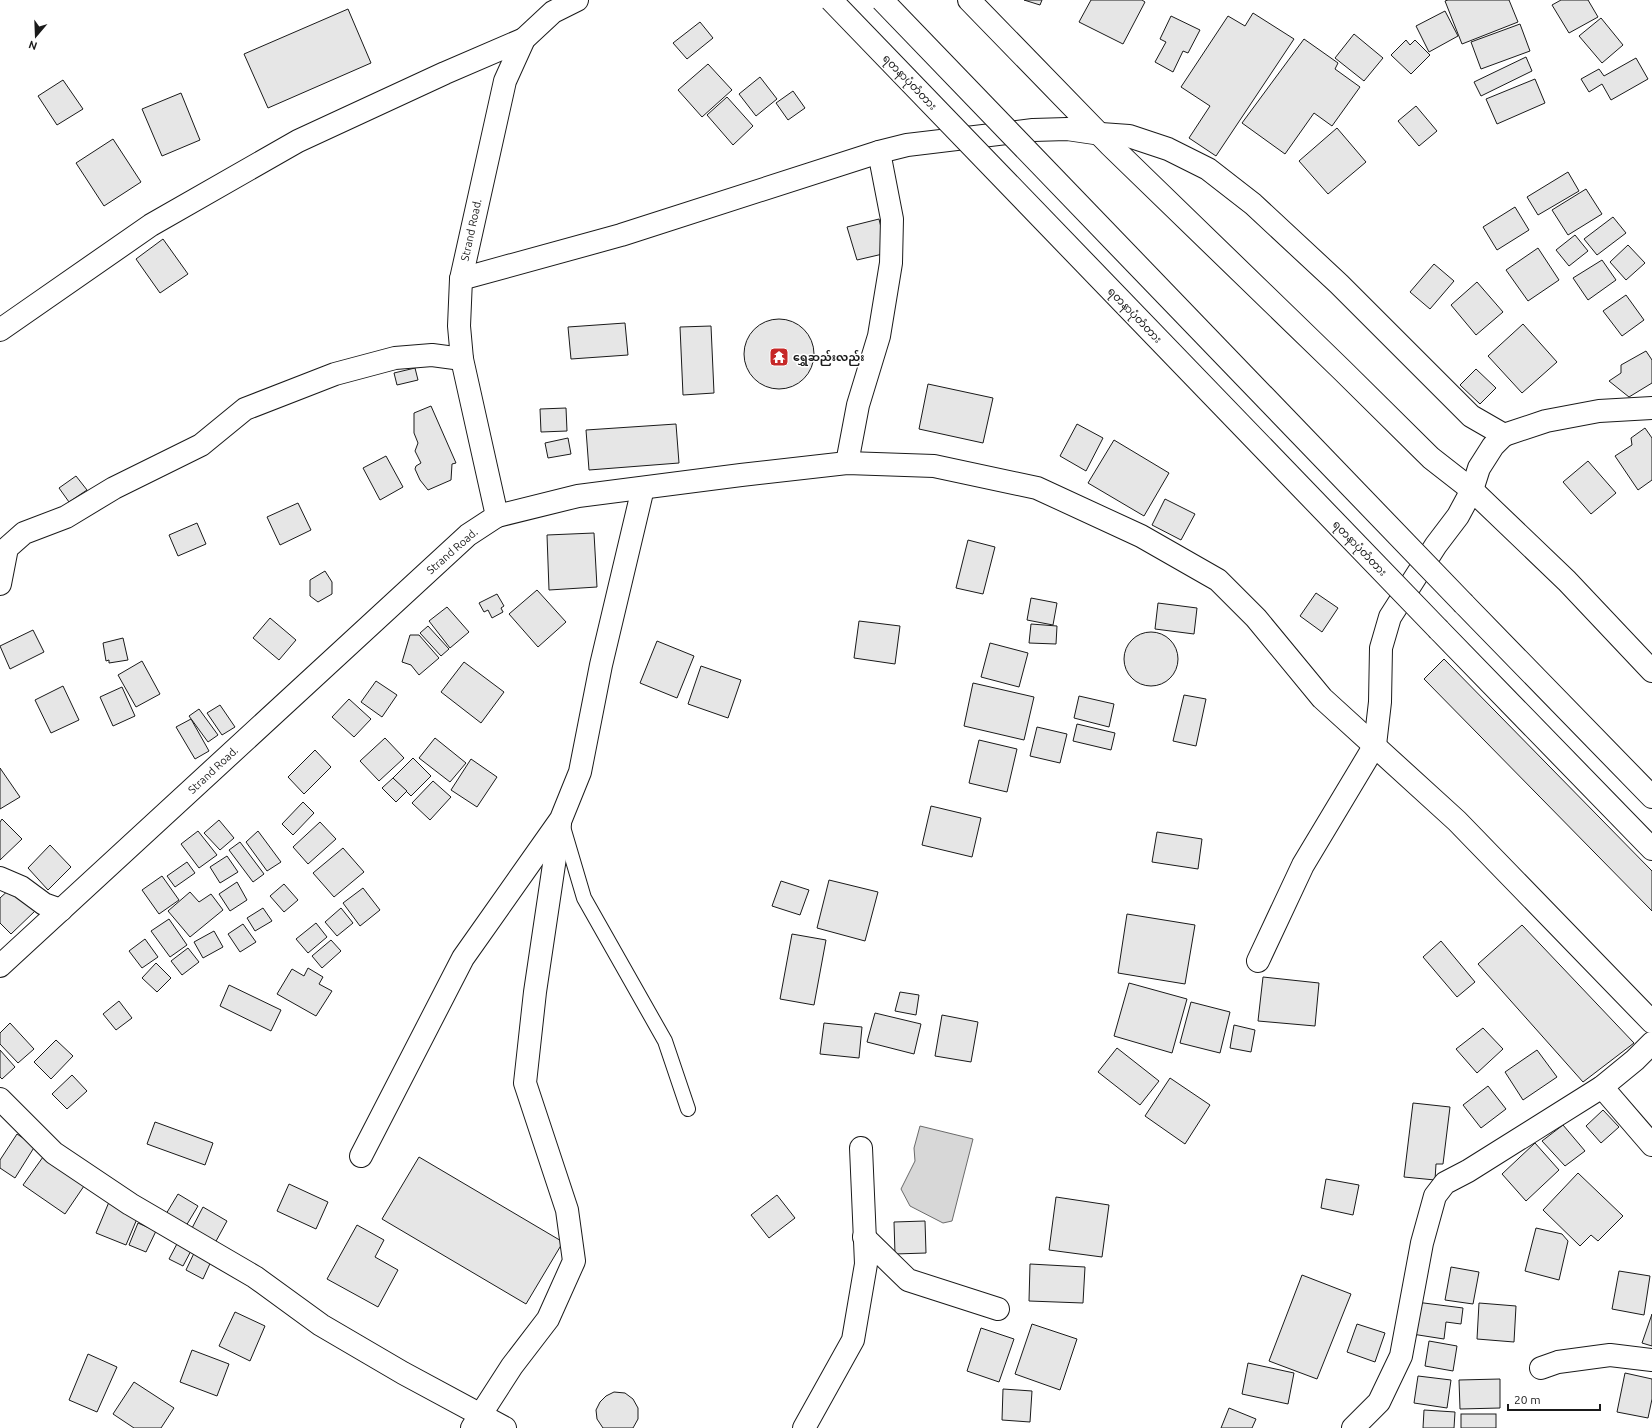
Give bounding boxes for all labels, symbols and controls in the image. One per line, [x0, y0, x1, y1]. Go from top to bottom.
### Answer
north arrow [16, 16, 56, 56]
text: N [27, 38, 39, 52]
street label: ရတနာပုံတံတား [878, 52, 940, 114]
street label: Strand Road. [459, 198, 483, 262]
street label: ရတနာပုံတံတား [1103, 285, 1165, 347]
temple icon: ရွှေဆည်းလည်း [768, 346, 790, 368]
place label: ရွှေဆည်းလည်း [793, 350, 864, 367]
street label: ရတနာပုံတံတား [1328, 518, 1390, 580]
street label: Strand Road. [424, 526, 480, 576]
street label: Strand Road. [186, 744, 240, 796]
scale bar [1508, 1386, 1600, 1412]
text: 20 m [1514, 1393, 1541, 1406]

